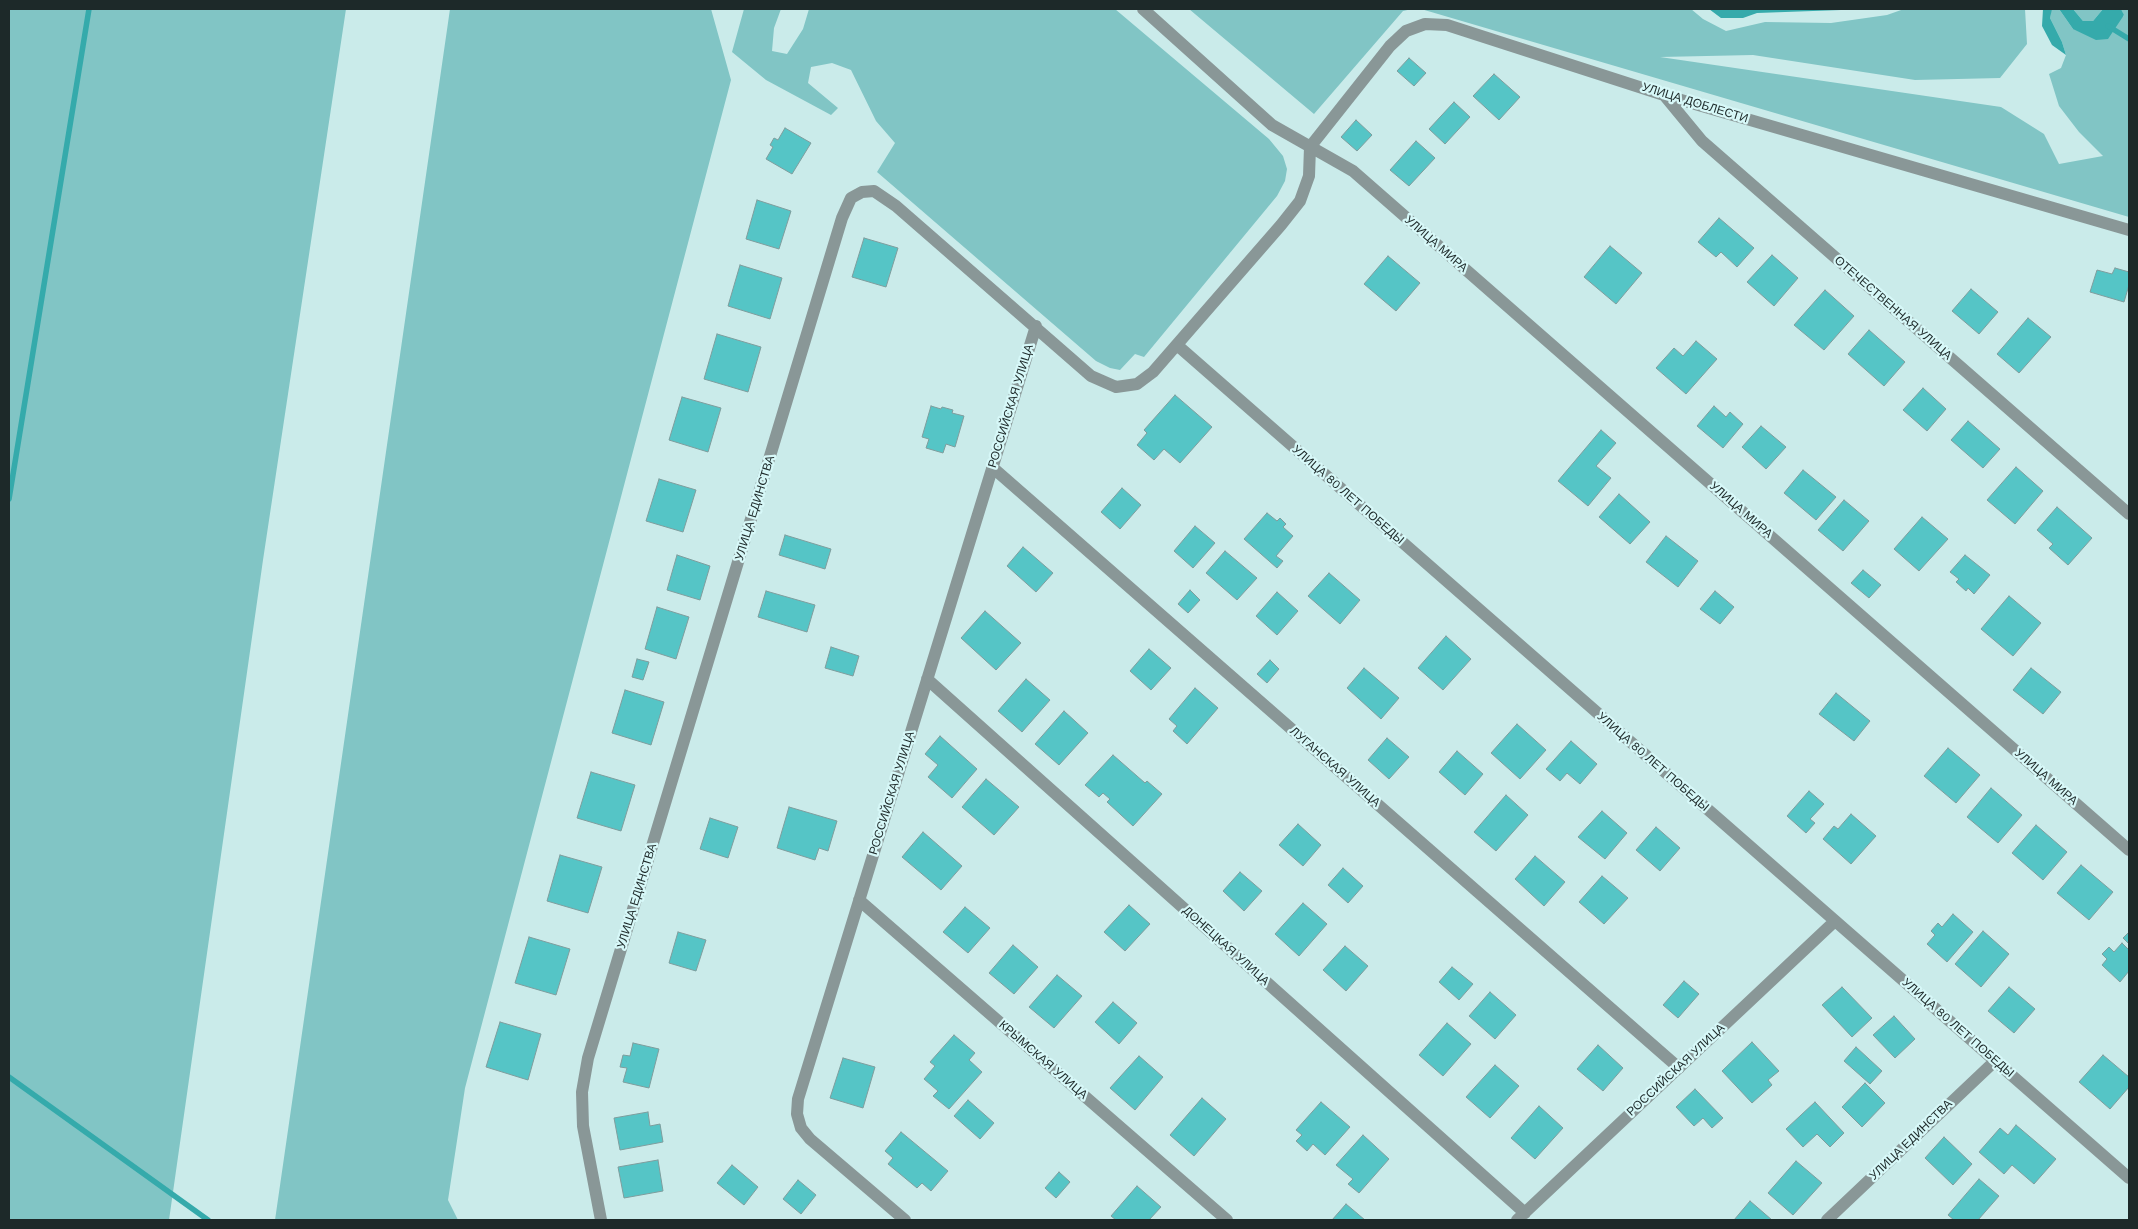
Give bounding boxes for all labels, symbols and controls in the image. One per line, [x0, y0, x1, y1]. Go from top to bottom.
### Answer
street label: УЛИЦА ДОБЛЕСТИ [1640, 80, 1750, 126]
street label: УЛИЦА МИРА [1402, 213, 1470, 275]
street label: ОТЕЧЕСТВЕННАЯ УЛИЦА [1831, 253, 1955, 363]
street label: РОССИЙСКАЯ УЛИЦА [985, 342, 1037, 470]
street label: УЛИЦА 80 ЛЕТ ПОБЕДЫ [1289, 442, 1407, 548]
street label: УЛИЦА ЕДИНСТВА [732, 454, 778, 562]
street label: УЛИЦА МИРА [1707, 479, 1775, 541]
street label: УЛИЦА 80 ЛЕТ ПОБЕДЫ [1594, 709, 1712, 815]
street label: ЛУГАНСКАЯ УЛИЦА [1287, 724, 1383, 810]
street label: РОССИЙСКАЯ УЛИЦА [866, 729, 918, 857]
street label: УЛИЦА МИРА [2012, 746, 2080, 808]
street label: УЛИЦА ЕДИНСТВА [614, 842, 660, 950]
street label: ДОНЕЦКАЯ УЛИЦА [1180, 903, 1272, 989]
street label: УЛИЦА 80 ЛЕТ ПОБЕДЫ [1899, 975, 2017, 1081]
street label: КРЫМСКАЯ УЛИЦА [996, 1018, 1090, 1102]
street label: РОССИЙСКАЯ УЛИЦА [1624, 1021, 1728, 1119]
street label: УЛИЦА ЕДИНСТВА [1867, 1097, 1955, 1183]

